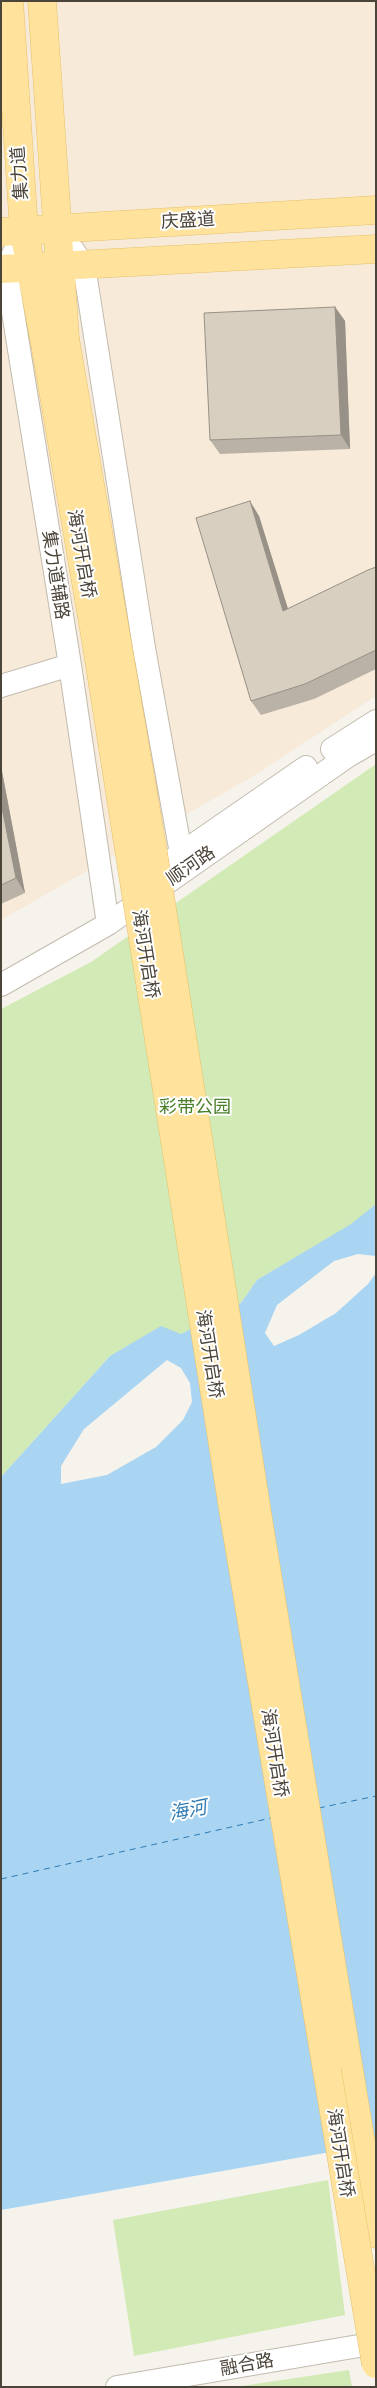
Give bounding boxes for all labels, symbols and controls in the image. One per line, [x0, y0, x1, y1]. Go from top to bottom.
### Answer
street label: 集力道 [7, 145, 33, 201]
street label: 庆盛道 [160, 209, 216, 233]
street label: 海河开启桥 [63, 508, 99, 600]
street label: 集力道辅路 [37, 529, 73, 621]
street label: 顺河路 [163, 842, 219, 890]
street label: 海河开启桥 [127, 908, 163, 1000]
park label: 彩带公园 [159, 1097, 231, 1119]
street label: 海河开启桥 [191, 1308, 227, 1400]
street label: 海河开启桥 [256, 1707, 292, 1799]
water label: 海河 [167, 1796, 209, 1826]
street label: 海河开启桥 [322, 2107, 358, 2199]
street label: 融合路 [219, 2350, 275, 2380]

